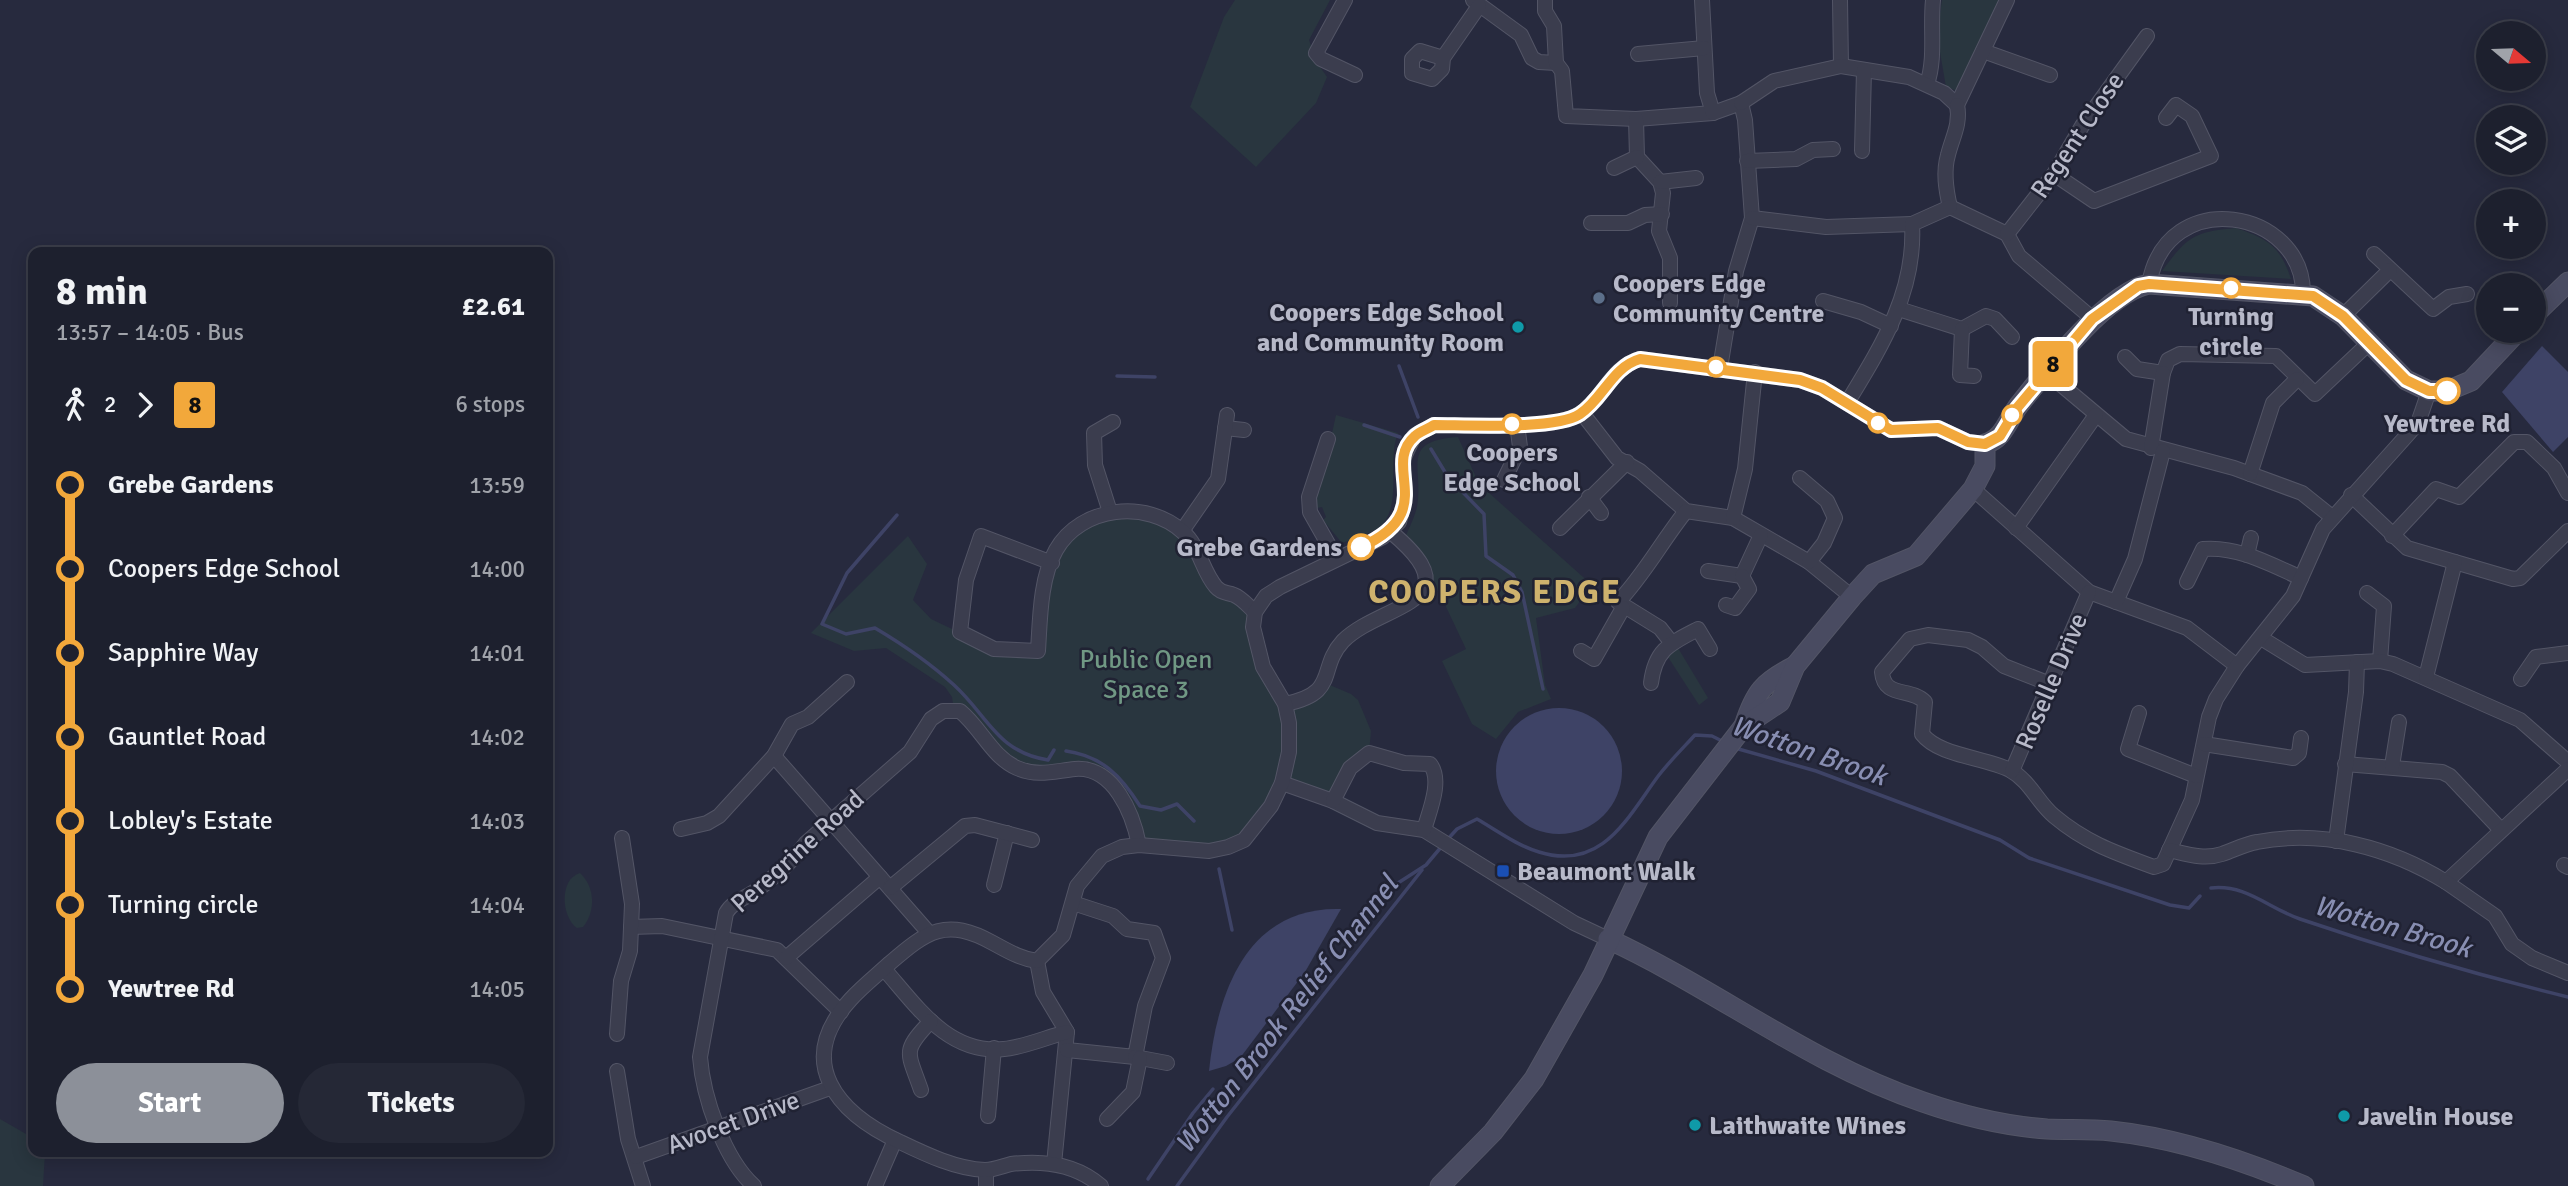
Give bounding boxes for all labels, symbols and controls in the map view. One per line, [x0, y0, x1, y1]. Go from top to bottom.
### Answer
north arrow [2476, 21, 2546, 91]
map controls [2476, 21, 2546, 343]
street label: Regent Close [2024, 67, 2132, 205]
button: layers [2476, 105, 2546, 175]
button: + [2476, 189, 2546, 259]
text: 8 min [56, 268, 148, 315]
place label: Coopers Edge Community Centre [1613, 268, 1825, 330]
button: − [2476, 273, 2546, 343]
marker: Turning circle [2221, 278, 2241, 298]
marker: Coopers Edge Community Centre [1591, 290, 1607, 306]
text: £2.61 [461, 291, 525, 323]
place label: Coopers Edge School and Community Room [1257, 297, 1504, 359]
place label: Turning circle [2188, 301, 2274, 363]
text: 13:57 – 14:05 · Bus [56, 318, 244, 347]
marker: Coopers Edge School and Community Room [1510, 319, 1526, 335]
line badge: 8 [2030, 341, 2076, 387]
text: 8 [2047, 349, 2059, 379]
unlabelled marker [1706, 357, 1726, 377]
marker: Yewtree Rd [2434, 378, 2460, 404]
icon: walk [56, 386, 94, 424]
icon: forward [126, 386, 164, 424]
text: 2 [104, 390, 116, 419]
text: 8 [188, 390, 201, 420]
text: 6 stops [455, 390, 525, 419]
unlabelled marker [2002, 405, 2022, 425]
place label: Yewtree Rd [2383, 408, 2510, 440]
unlabelled marker [1868, 413, 1888, 433]
marker: Coopers Edge School [1502, 414, 1522, 434]
place label: Coopers Edge School [1443, 437, 1581, 499]
text: Grebe Gardens [108, 469, 273, 501]
text: 13:59 [469, 471, 525, 500]
place label: Grebe Gardens [1177, 532, 1342, 564]
marker: Grebe Gardens [1348, 534, 1374, 560]
text: Coopers Edge School [108, 553, 340, 585]
text: 14:00 [469, 555, 525, 584]
district label: COOPERS EDGE [1368, 572, 1622, 613]
street label: Roselle Drive [2009, 608, 2095, 754]
text: Sapphire Way [108, 637, 258, 669]
text: 14:01 [469, 639, 525, 668]
park label: Public Open Space 3 [1080, 644, 1212, 706]
water label: Wotton Brook [1727, 709, 1893, 794]
text: Gauntlet Road [108, 721, 266, 753]
text: 14:02 [469, 723, 525, 752]
street label: Peregrine Road [724, 783, 871, 920]
text: Lobley's Estate [108, 805, 273, 837]
text: 14:03 [469, 807, 525, 836]
place label: Beaumont Walk [1517, 856, 1696, 888]
marker: Beaumont Walk [1495, 863, 1511, 879]
water label: Wotton Brook Relief Channel [1168, 868, 1407, 1160]
water label: Wotton Brook [2310, 888, 2478, 966]
text: Turning circle [108, 889, 259, 921]
text: 14:04 [469, 891, 525, 920]
text: Yewtree Rd [108, 973, 235, 1005]
text: 14:05 [469, 975, 525, 1004]
button: Start [56, 1063, 284, 1143]
button: Tickets [298, 1063, 525, 1143]
street label: Avocet Drive [663, 1084, 804, 1162]
place label: Javelin House [2358, 1101, 2513, 1133]
marker: Javelin House [2336, 1108, 2352, 1124]
place label: Laithwaite Wines [1709, 1110, 1906, 1142]
marker: Laithwaite Wines [1687, 1117, 1703, 1133]

